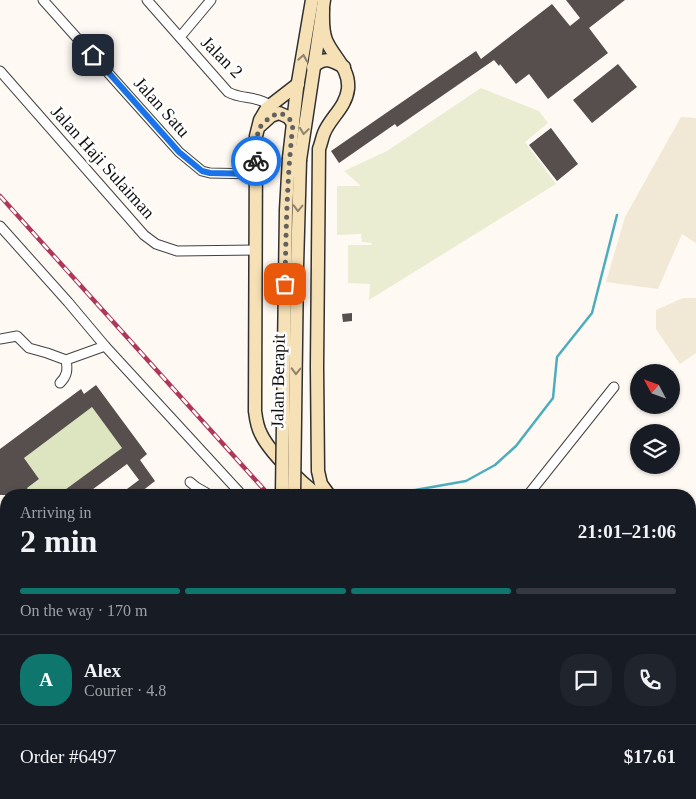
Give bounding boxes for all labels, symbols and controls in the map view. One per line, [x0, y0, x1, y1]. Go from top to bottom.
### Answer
street label: Jalan 2 [197, 32, 247, 82]
pin [72, 34, 114, 76]
icon: home [79, 41, 107, 69]
one-way arrow [298, 54, 308, 62]
street label: Jalan Satu [130, 73, 194, 141]
street label: Jalan Haji Sulaiman [47, 101, 159, 223]
one-way arrow [299, 127, 310, 135]
courier [231, 136, 281, 186]
icon: bike [242, 147, 270, 175]
one-way arrow [293, 205, 304, 213]
pin [264, 263, 306, 305]
icon: bag [271, 270, 299, 298]
street label: Jalan Berapit [267, 334, 289, 428]
north arrow [630, 364, 680, 414]
map controls [630, 364, 680, 474]
one-way arrow [291, 368, 301, 375]
button: layers [630, 424, 680, 474]
text: Arriving in [20, 504, 92, 521]
text: 21:01–21:06 [578, 521, 676, 542]
text: 2 min [20, 523, 97, 559]
text: On the way · 170 m [20, 602, 148, 619]
button: chat [560, 654, 612, 706]
button: phone [624, 654, 676, 706]
text: Alex [84, 660, 121, 681]
text: A [39, 669, 53, 690]
text: Courier · 4.8 [84, 682, 166, 699]
text: Order #6497 [20, 746, 117, 767]
text: $17.61 [624, 746, 676, 767]

